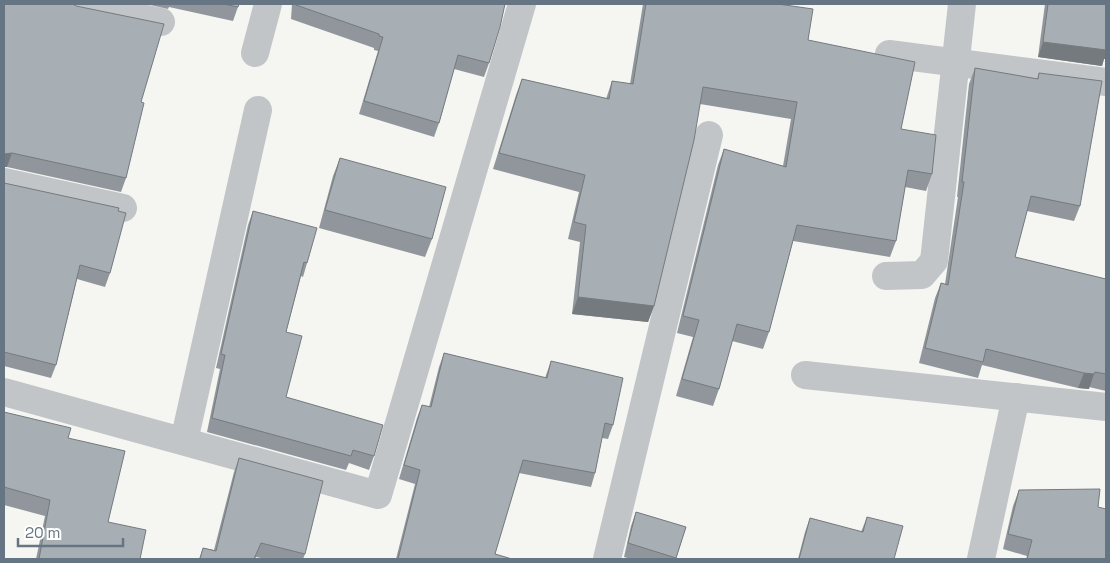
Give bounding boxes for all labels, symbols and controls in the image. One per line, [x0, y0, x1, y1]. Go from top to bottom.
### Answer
scale bar [18, 516, 122, 548]
text: 20 m [25, 523, 60, 542]

